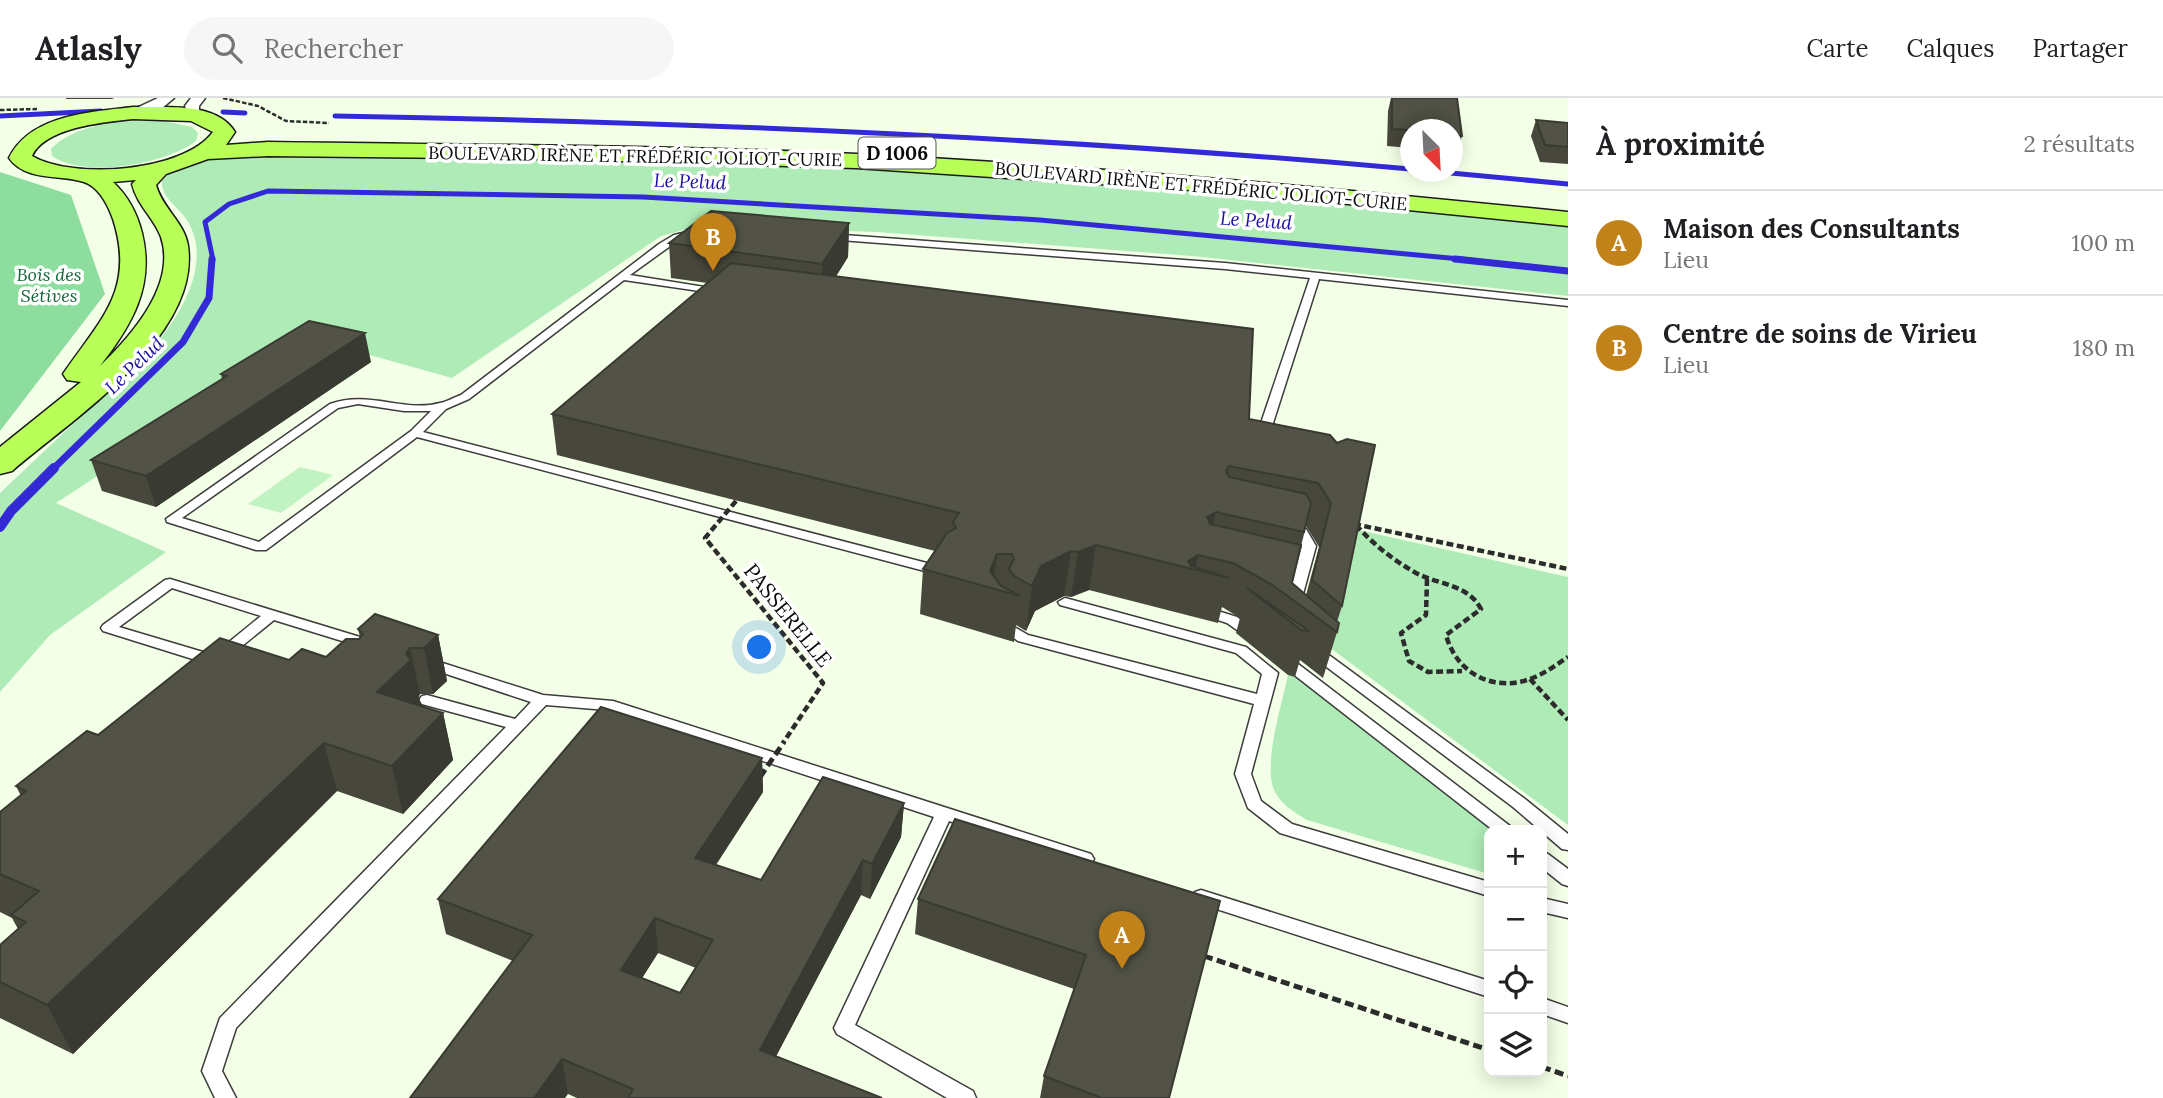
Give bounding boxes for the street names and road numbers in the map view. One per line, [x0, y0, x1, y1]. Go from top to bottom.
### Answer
road number: D 1006 [858, 138, 936, 168]
street label: BOULEVARD IRÈNE ET FRÉDÉRIC JOLIOT-CURIE [428, 141, 842, 171]
street label: BOULEVARD IRÈNE ET FRÉDÉRIC JOLIOT-CURIE [994, 157, 1408, 215]
street label: PASSERELLE [738, 558, 838, 672]

